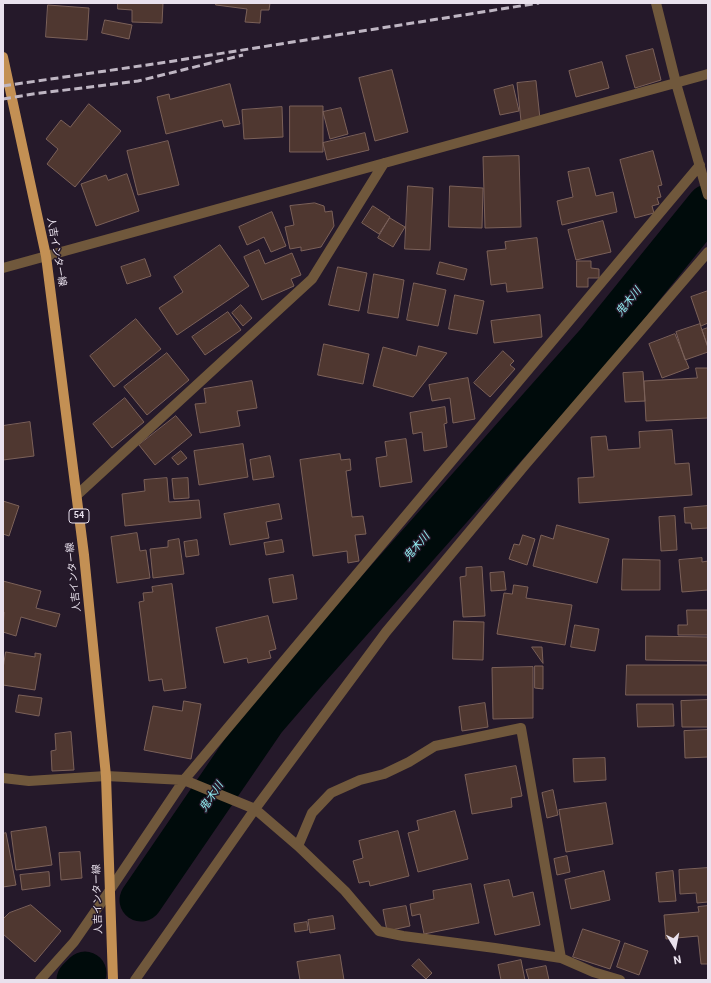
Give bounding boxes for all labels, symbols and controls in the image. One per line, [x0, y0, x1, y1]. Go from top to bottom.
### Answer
street label: 人吉インター線 [44, 216, 68, 288]
water label: 鬼木川 [613, 285, 645, 319]
road number: 54 [69, 509, 89, 523]
water label: 鬼木川 [401, 530, 433, 564]
street label: 人吉インター線 [64, 542, 84, 612]
water label: 鬼木川 [197, 780, 227, 814]
street label: 人吉インター線 [91, 864, 105, 934]
north arrow [655, 927, 695, 967]
text: N [672, 952, 682, 966]

